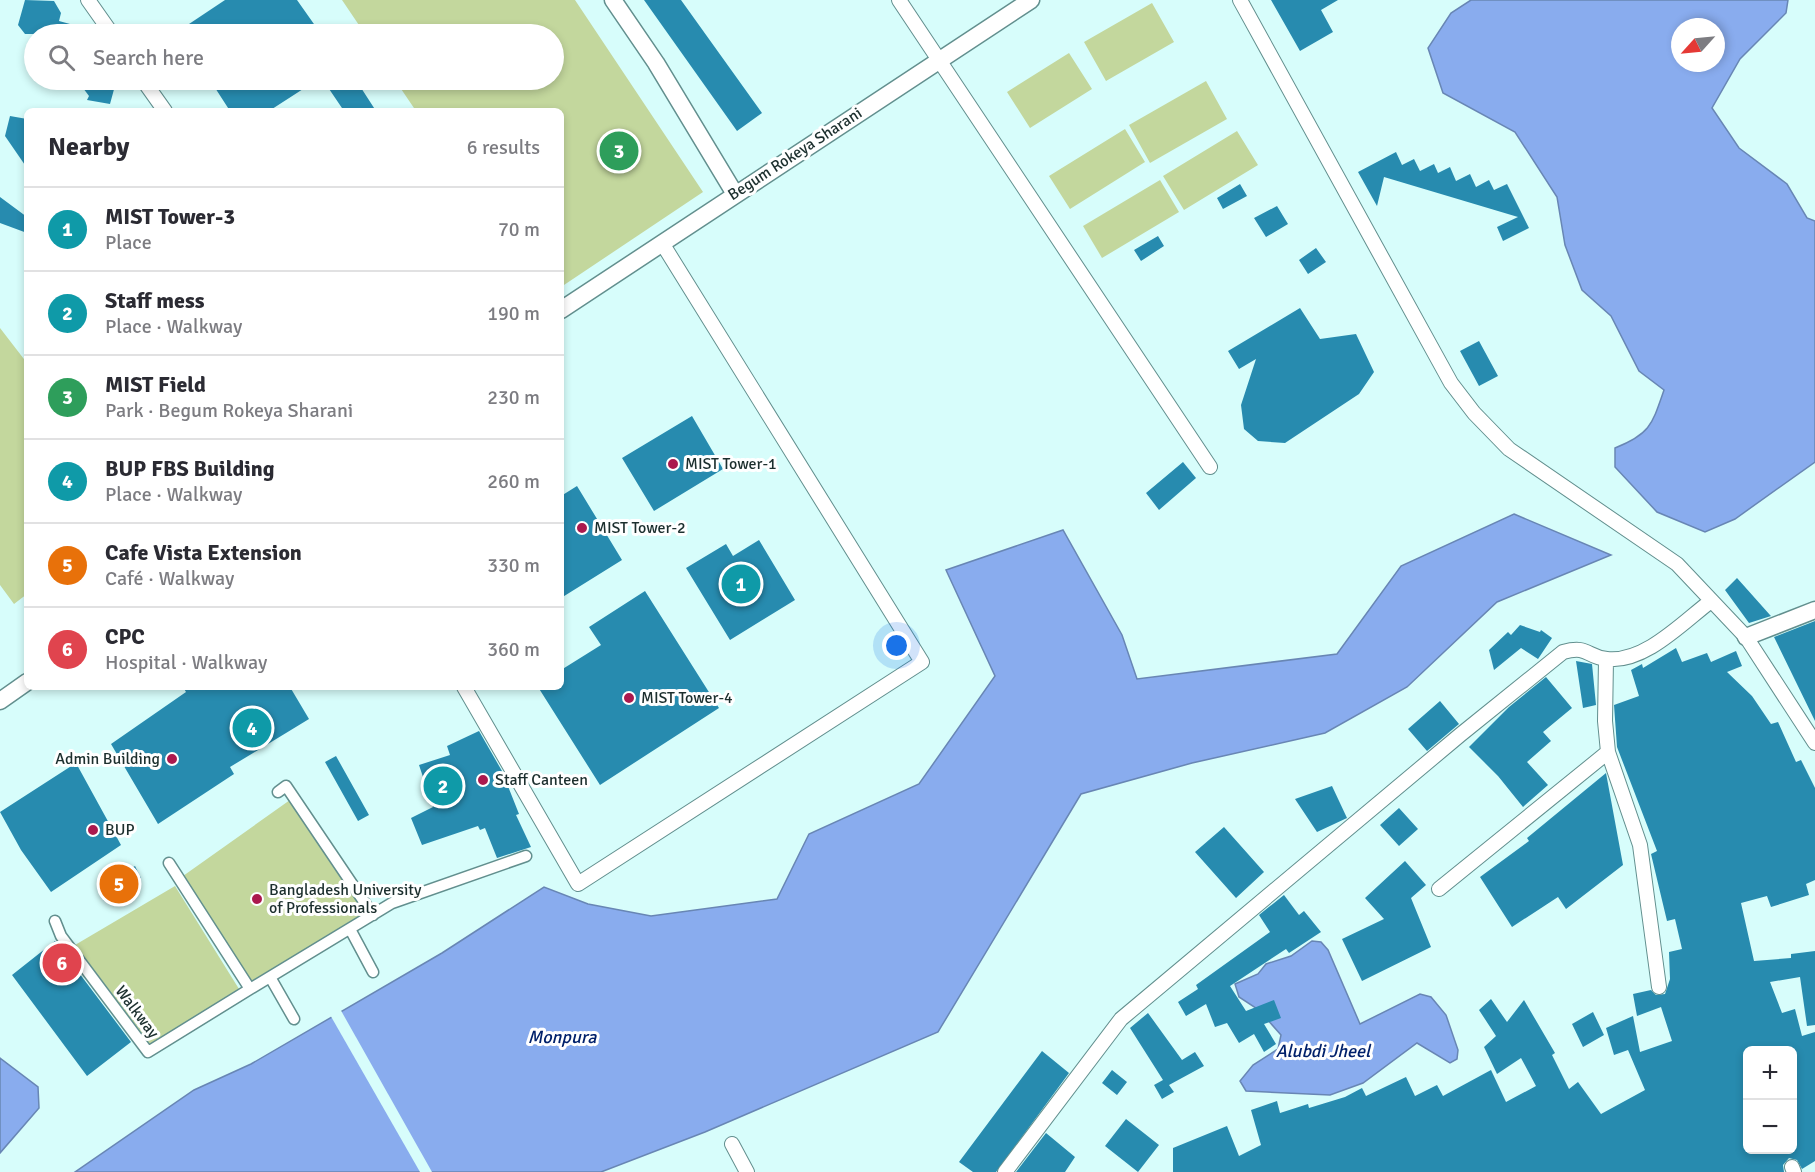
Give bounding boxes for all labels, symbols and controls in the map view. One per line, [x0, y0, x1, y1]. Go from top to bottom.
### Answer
north arrow [1671, 18, 1725, 72]
search box [24, 24, 564, 90]
icon: search [45, 41, 78, 74]
text: Search here [93, 44, 204, 71]
street label: Begum Rokeya Sharani [724, 103, 866, 205]
pin: 3 [600, 128, 638, 174]
text: Nearby [48, 131, 129, 163]
text: 6 results [467, 135, 540, 160]
text: MIST Tower-3 [105, 203, 235, 230]
text: 1 [62, 217, 73, 242]
text: 70 m [498, 217, 540, 242]
text: Place [105, 230, 152, 255]
text: Staff mess [105, 287, 205, 314]
text: 2 [62, 301, 73, 326]
text: 190 m [487, 301, 540, 326]
text: Place · Walkway [105, 314, 242, 339]
text: MIST Field [105, 371, 206, 398]
text: 3 [62, 385, 73, 410]
text: 230 m [487, 385, 540, 410]
text: Park · Begum Rokeya Sharani [105, 398, 353, 423]
place label: MIST Tower-1 [685, 454, 777, 474]
text: BUP FBS Building [105, 455, 275, 482]
marker: MIST Tower-1 [666, 457, 680, 471]
text: 4 [62, 469, 73, 494]
text: 260 m [487, 469, 540, 494]
text: Place · Walkway [105, 482, 242, 507]
place label: MIST Tower-2 [594, 518, 686, 538]
marker: MIST Tower-2 [575, 521, 589, 535]
text: Cafe Vista Extension [105, 539, 302, 566]
text: 5 [62, 553, 73, 578]
text: 330 m [487, 553, 540, 578]
pin: 1 [722, 562, 760, 606]
text: Café · Walkway [105, 566, 234, 591]
text: CPC [105, 623, 145, 650]
your location [882, 631, 911, 660]
text: 6 [62, 637, 73, 662]
text: 360 m [487, 637, 540, 662]
text: Hospital · Walkway [105, 650, 267, 675]
place label: MIST Tower-4 [641, 688, 733, 708]
marker: MIST Tower-4 [622, 691, 636, 705]
pin: 4 [232, 706, 272, 750]
place label: Admin Building [55, 749, 160, 769]
marker: Admin Building [165, 752, 179, 766]
pin: 2 [424, 764, 462, 808]
place label: Staff Canteen [495, 770, 588, 790]
marker: Staff Canteen [476, 773, 490, 787]
place label: BUP [105, 820, 134, 840]
marker: BUP [86, 823, 100, 837]
pin: 5 [100, 862, 138, 906]
place label: Bangladesh University of Professionals [269, 880, 422, 918]
marker: Bangladesh University of Professionals [250, 892, 264, 906]
pin: 6 [42, 940, 82, 986]
street label: Walkway [111, 982, 164, 1043]
water label: Monpura [528, 1026, 597, 1048]
water label: Alubdi Jheel [1276, 1040, 1372, 1062]
map controls [1743, 1046, 1797, 1154]
button: + [1743, 1046, 1797, 1100]
button: − [1743, 1100, 1797, 1154]

